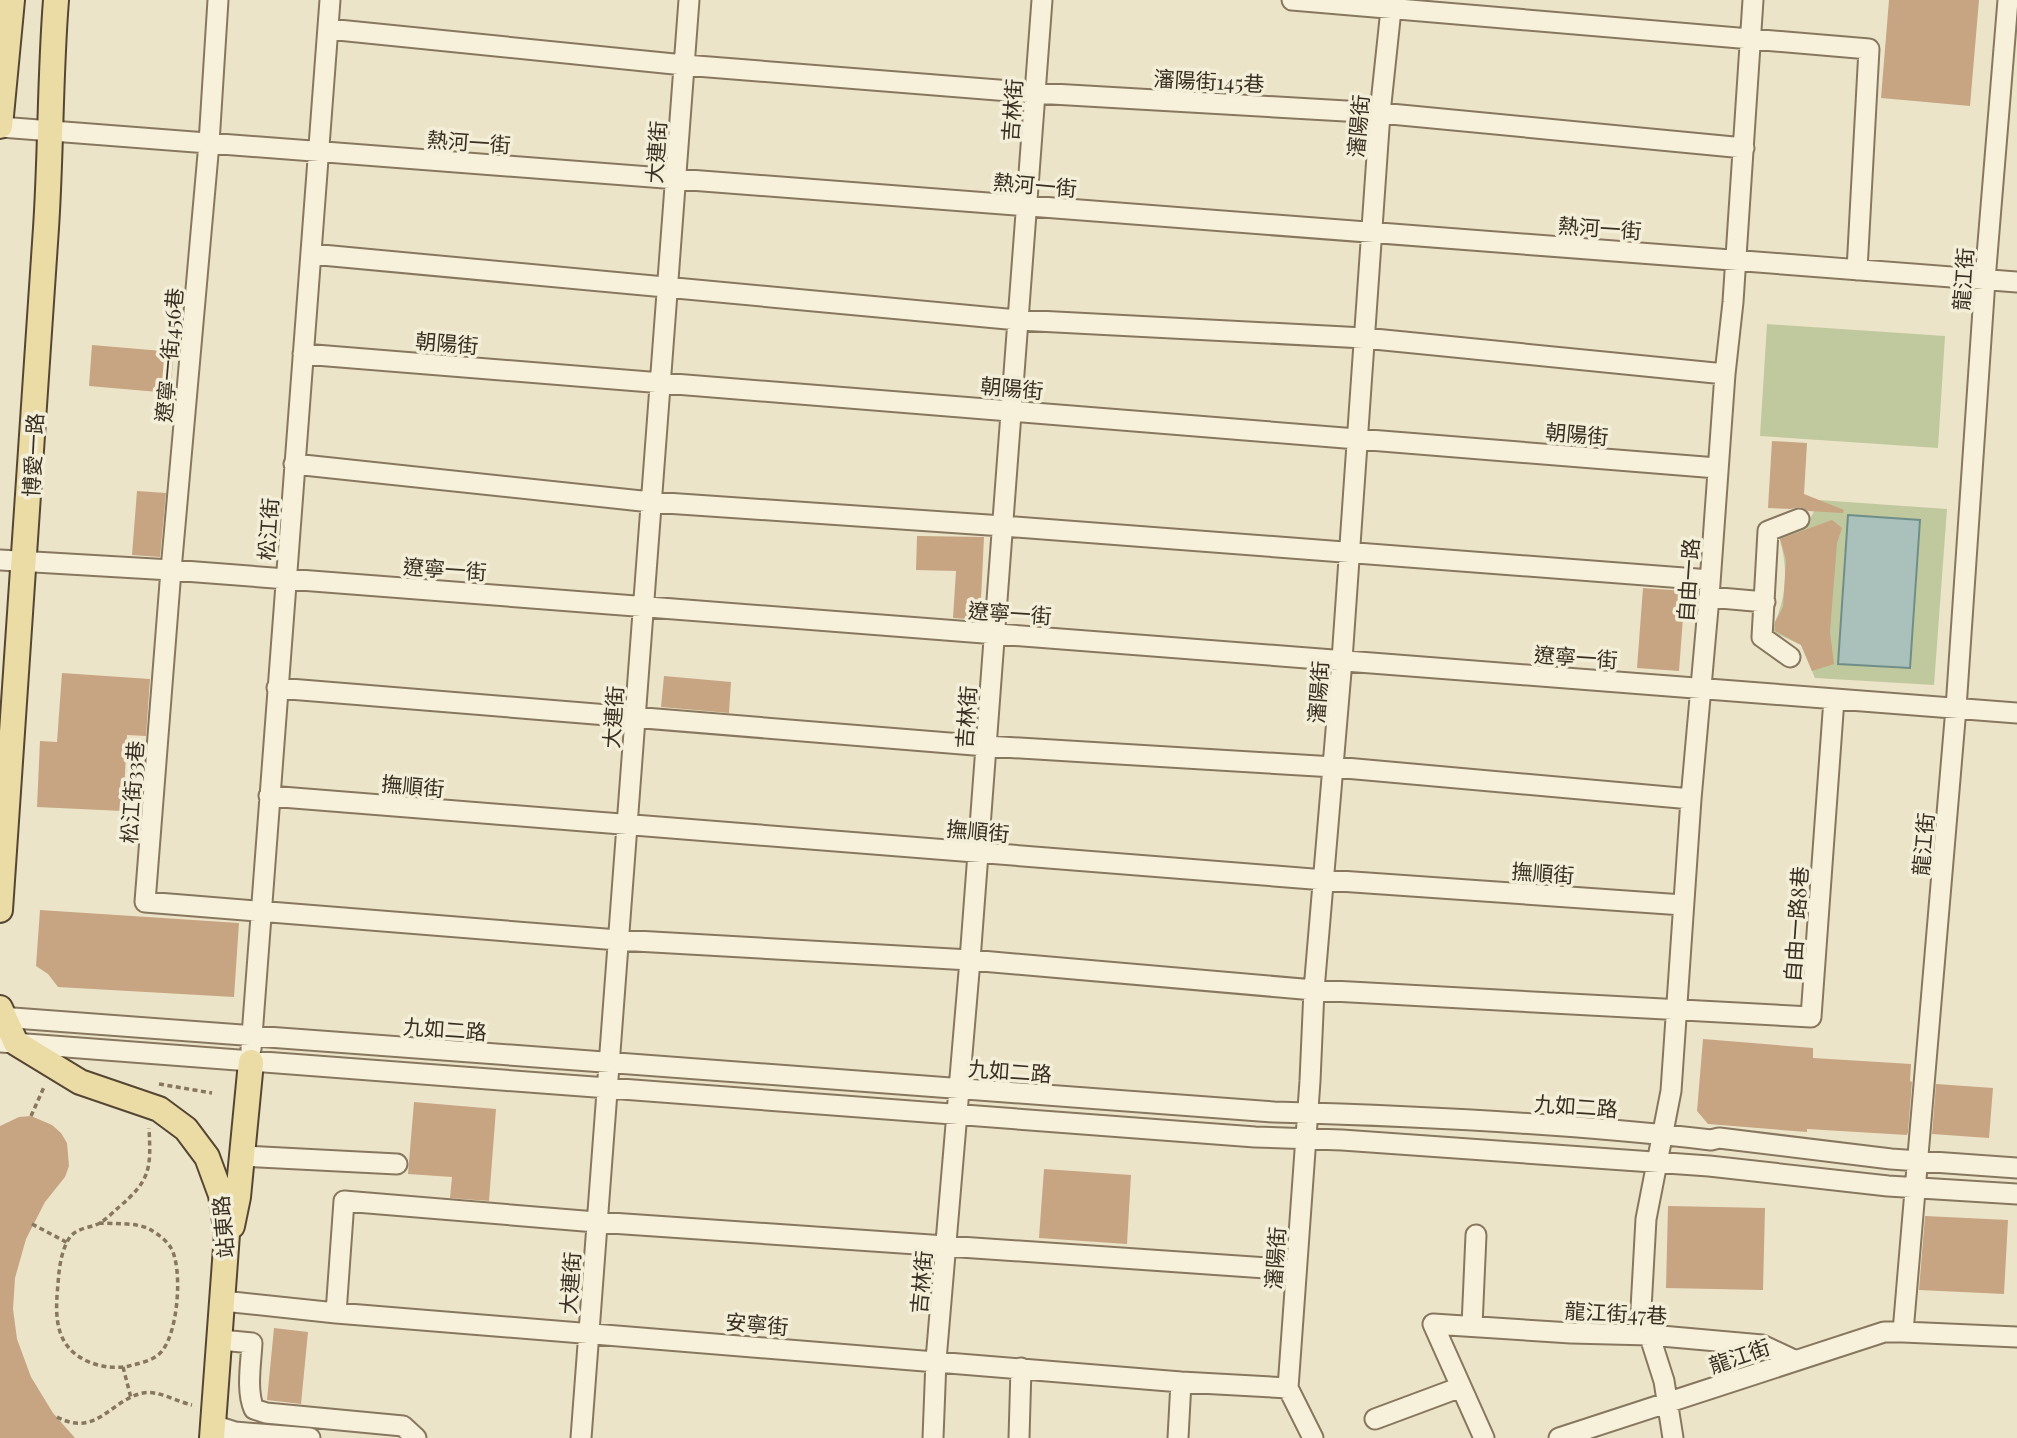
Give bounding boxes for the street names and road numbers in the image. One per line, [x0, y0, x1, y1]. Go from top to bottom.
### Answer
street label: 瀋陽街145巷 [1153, 63, 1265, 97]
street label: 吉林街 [995, 78, 1027, 142]
street label: 瀋陽街 [1340, 93, 1374, 159]
street label: 大連街 [639, 120, 671, 184]
street label: 熱河一街 [426, 124, 512, 158]
street label: 熱河一街 [992, 166, 1078, 202]
street label: 熱河一街 [1557, 210, 1643, 244]
street label: 龍江街 [1946, 247, 1978, 311]
street label: 遼寧一街456巷 [148, 287, 188, 423]
street label: 朝陽街 [414, 325, 480, 359]
street label: 朝陽街 [979, 370, 1045, 404]
street label: 博愛一路 [16, 412, 48, 498]
street label: 朝陽街 [1544, 416, 1610, 450]
street label: 松江街 [251, 497, 283, 561]
street label: 自由一路 [1670, 537, 1704, 623]
street label: 遼寧一街 [402, 551, 488, 585]
street label: 遼寧一街 [967, 595, 1053, 629]
street label: 遼寧一街 [1533, 639, 1619, 673]
street label: 瀋陽街 [1301, 660, 1333, 724]
street label: 大連街 [596, 685, 628, 749]
street label: 吉林街 [949, 685, 981, 749]
street label: 松江街33巷 [113, 740, 149, 844]
street label: 撫順街 [380, 768, 446, 802]
street label: 龍江街 [1905, 811, 1939, 877]
street label: 撫順街 [945, 813, 1011, 847]
street label: 撫順街 [1511, 856, 1575, 888]
street label: 自由一路8巷 [1777, 865, 1813, 983]
street label: 九如二路 [402, 1011, 488, 1045]
street label: 九如二路 [967, 1053, 1053, 1087]
street label: 九如二路 [1533, 1088, 1619, 1122]
street label: 站東路 [205, 1194, 239, 1260]
street label: 瀋陽街 [1258, 1226, 1290, 1290]
street label: 吉林街 [903, 1249, 937, 1315]
street label: 大連街 [553, 1251, 585, 1315]
street label: 龍江街47巷 [1564, 1295, 1668, 1329]
street label: 安寧街 [724, 1306, 790, 1340]
street label: 龍江街 [1705, 1332, 1773, 1378]

